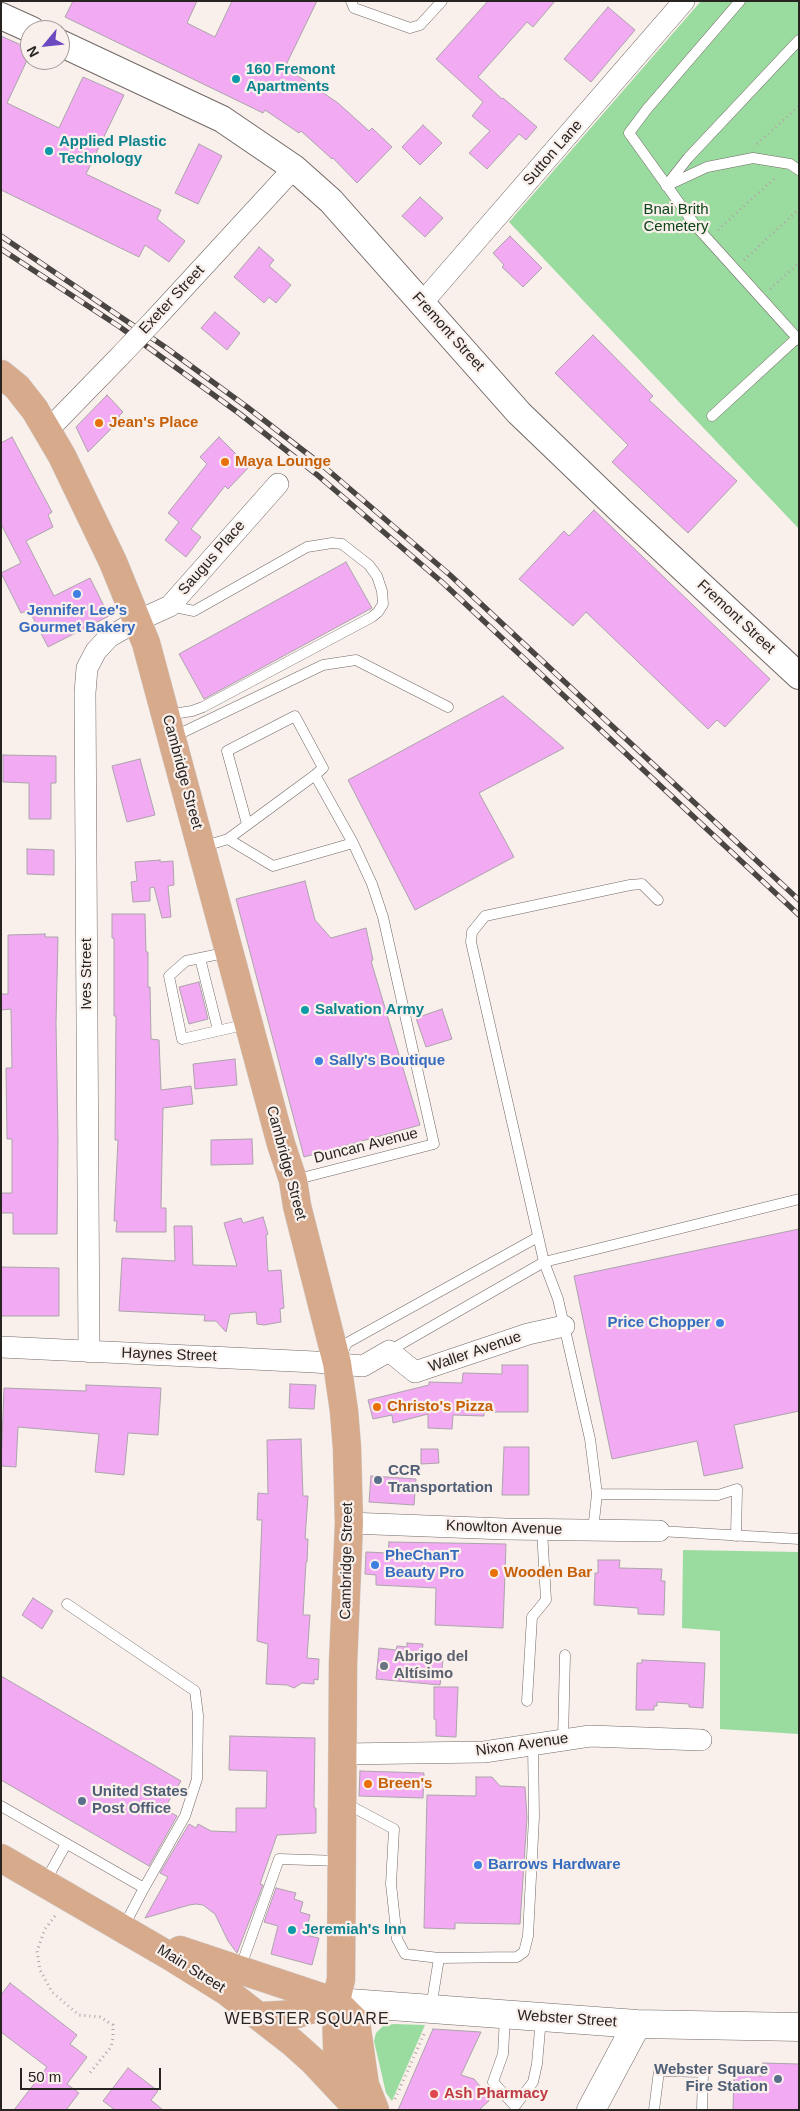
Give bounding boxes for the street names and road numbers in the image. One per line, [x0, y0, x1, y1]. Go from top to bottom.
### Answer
street label: Sutton Lane [520, 117, 586, 189]
street label: Exeter Street [136, 262, 208, 338]
street label: Fremont Street [408, 289, 488, 375]
street label: Saugus Place [175, 517, 249, 599]
street label: Fremont Street [693, 576, 779, 658]
street label: Cambridge Street [158, 713, 206, 831]
street label: Ives Street [78, 938, 96, 1010]
street label: Cambridge Street [262, 1104, 310, 1222]
street label: Duncan Avenue [312, 1124, 420, 1168]
street label: Waller Avenue [426, 1328, 524, 1376]
street label: Haynes Street [121, 1344, 217, 1366]
street label: Cambridge Street [337, 1502, 357, 1620]
street label: Knowlton Avenue [445, 1517, 563, 1539]
street label: Nixon Avenue [475, 1730, 569, 1760]
street label: Main Street [154, 1941, 228, 1997]
street label: Webster Street [517, 2007, 617, 2031]

